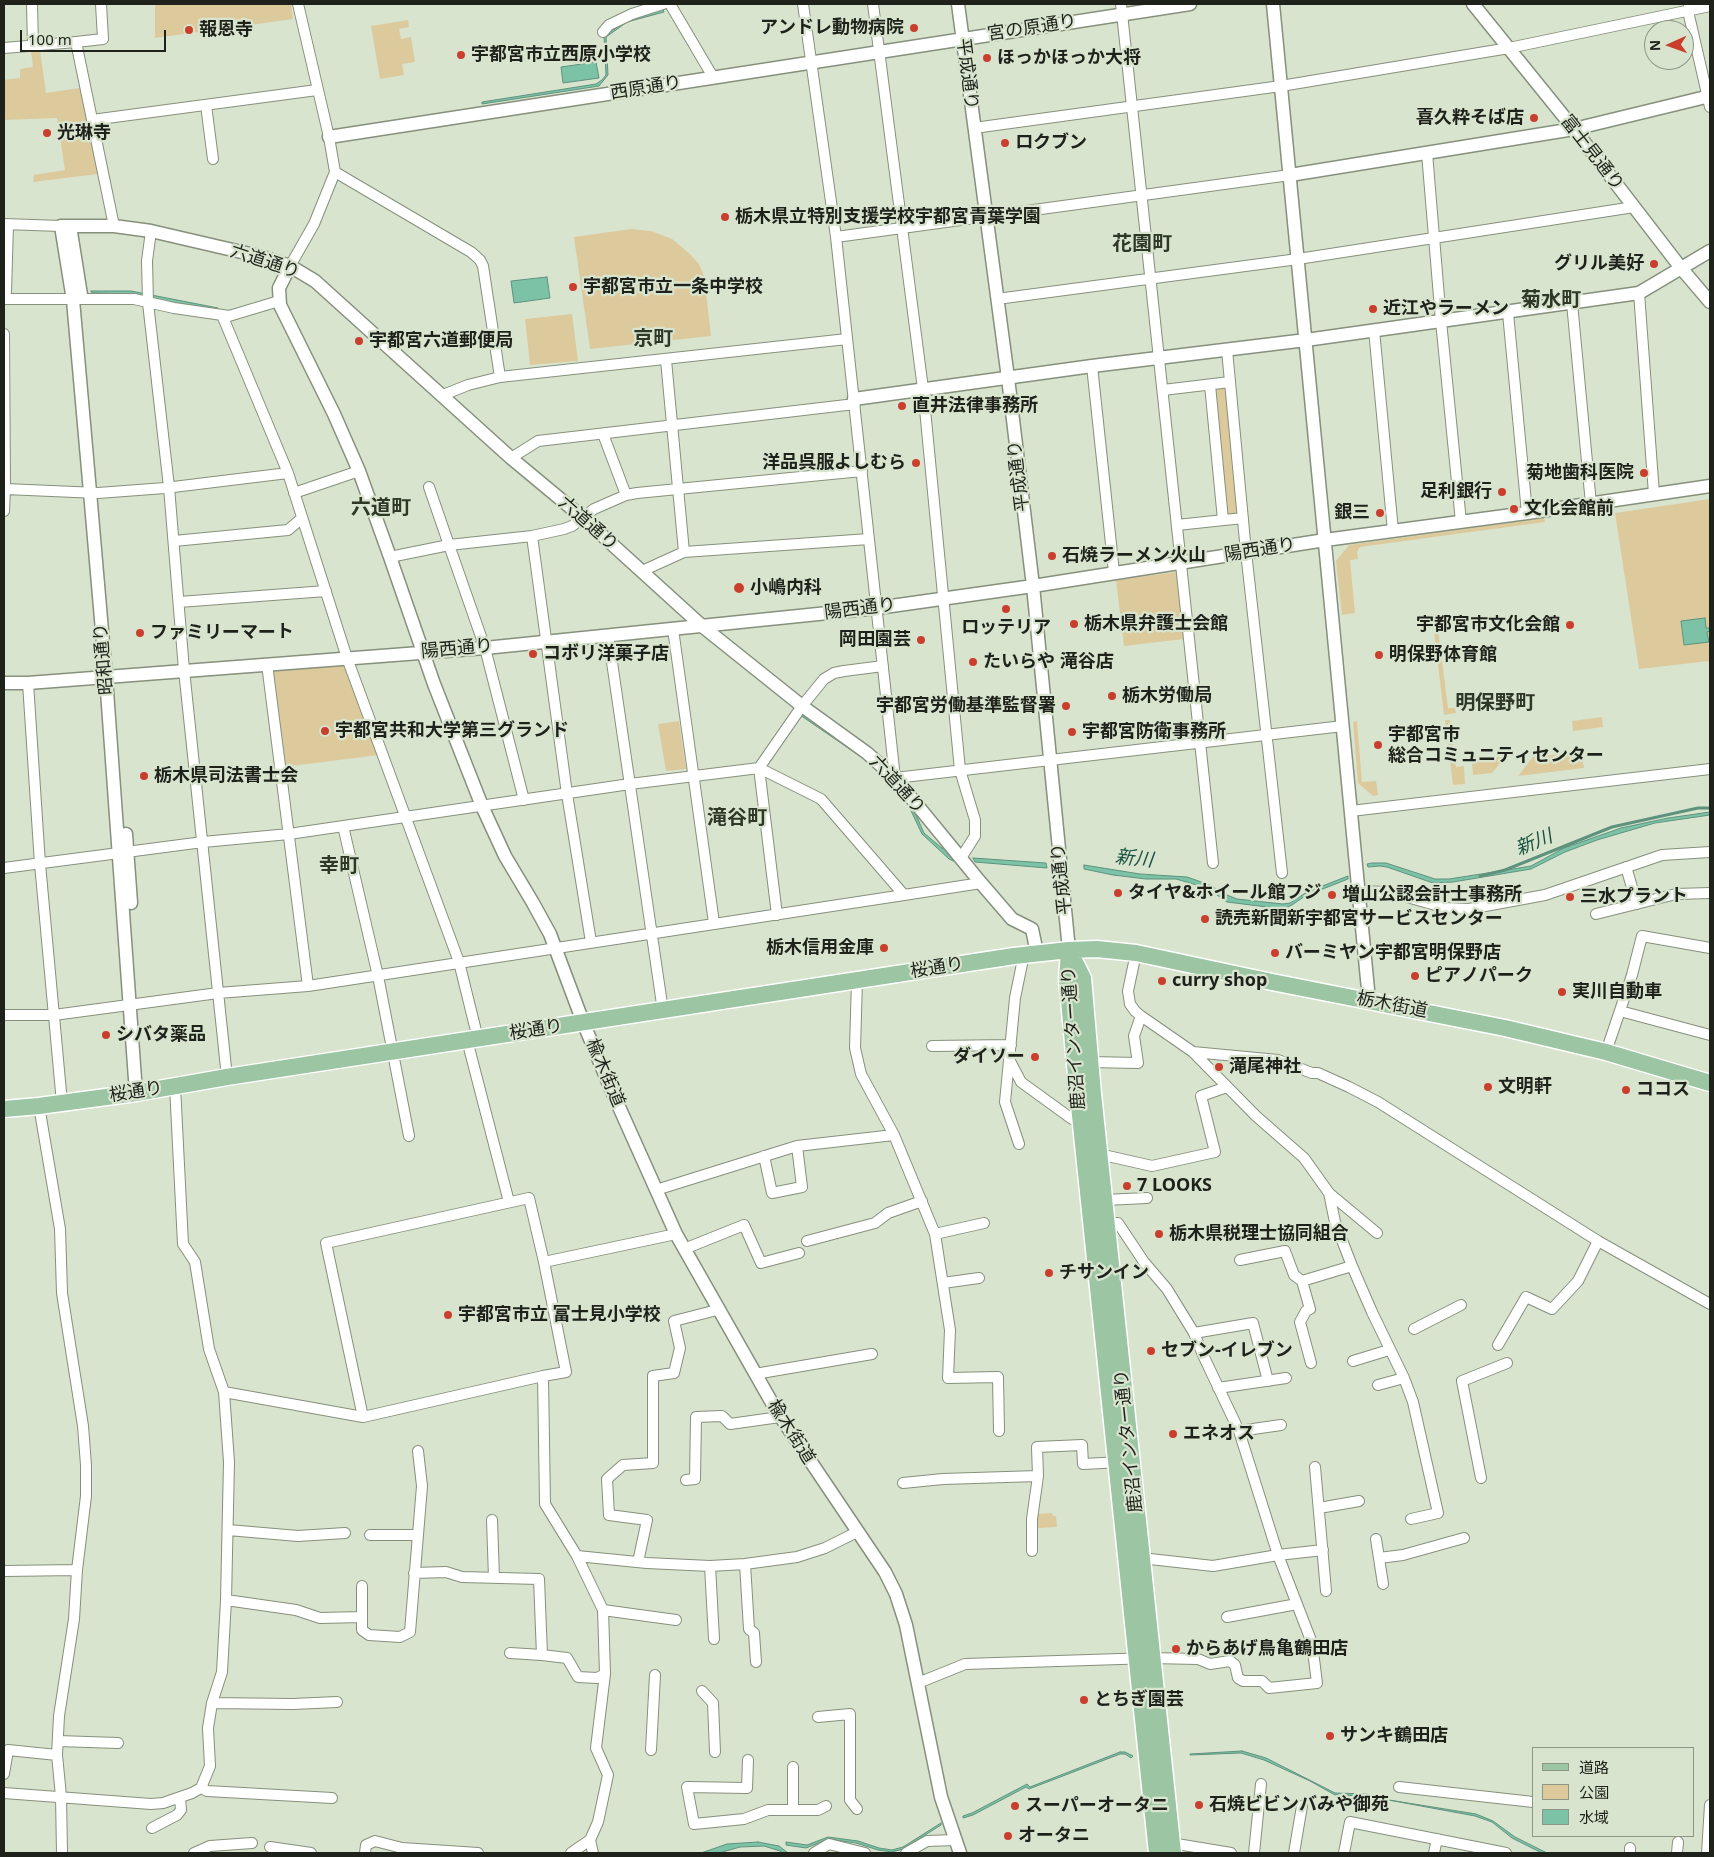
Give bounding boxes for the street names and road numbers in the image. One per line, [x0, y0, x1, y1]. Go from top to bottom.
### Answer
street label: 宮の原通り [986, 10, 1078, 46]
street label: 平成通り [952, 37, 982, 111]
street label: 西原通り [609, 72, 683, 104]
street label: 富士見通り [1556, 111, 1628, 195]
street label: 六道通り [227, 241, 303, 283]
street label: 平成通り [1004, 439, 1034, 513]
street label: 六道通り [554, 492, 622, 556]
street label: 陽西通り [1223, 534, 1297, 566]
street label: 陽西通り [823, 594, 897, 624]
street label: 昭和通り [90, 622, 118, 696]
street label: 陽西通り [420, 635, 494, 663]
street label: 六道通り [865, 751, 929, 819]
street label: 平成通り [1047, 842, 1077, 916]
street label: 桜通り [909, 953, 965, 983]
street label: 鹿沼インター通り [1058, 965, 1090, 1111]
street label: 栃木街道 [1355, 988, 1429, 1022]
street label: 桜通り [508, 1015, 564, 1045]
street label: 楡木街道 [581, 1036, 629, 1110]
street label: 桜通り [108, 1077, 164, 1107]
street label: 鹿沼インター通り [1111, 1368, 1147, 1514]
street label: 楡木街道 [763, 1396, 819, 1468]

